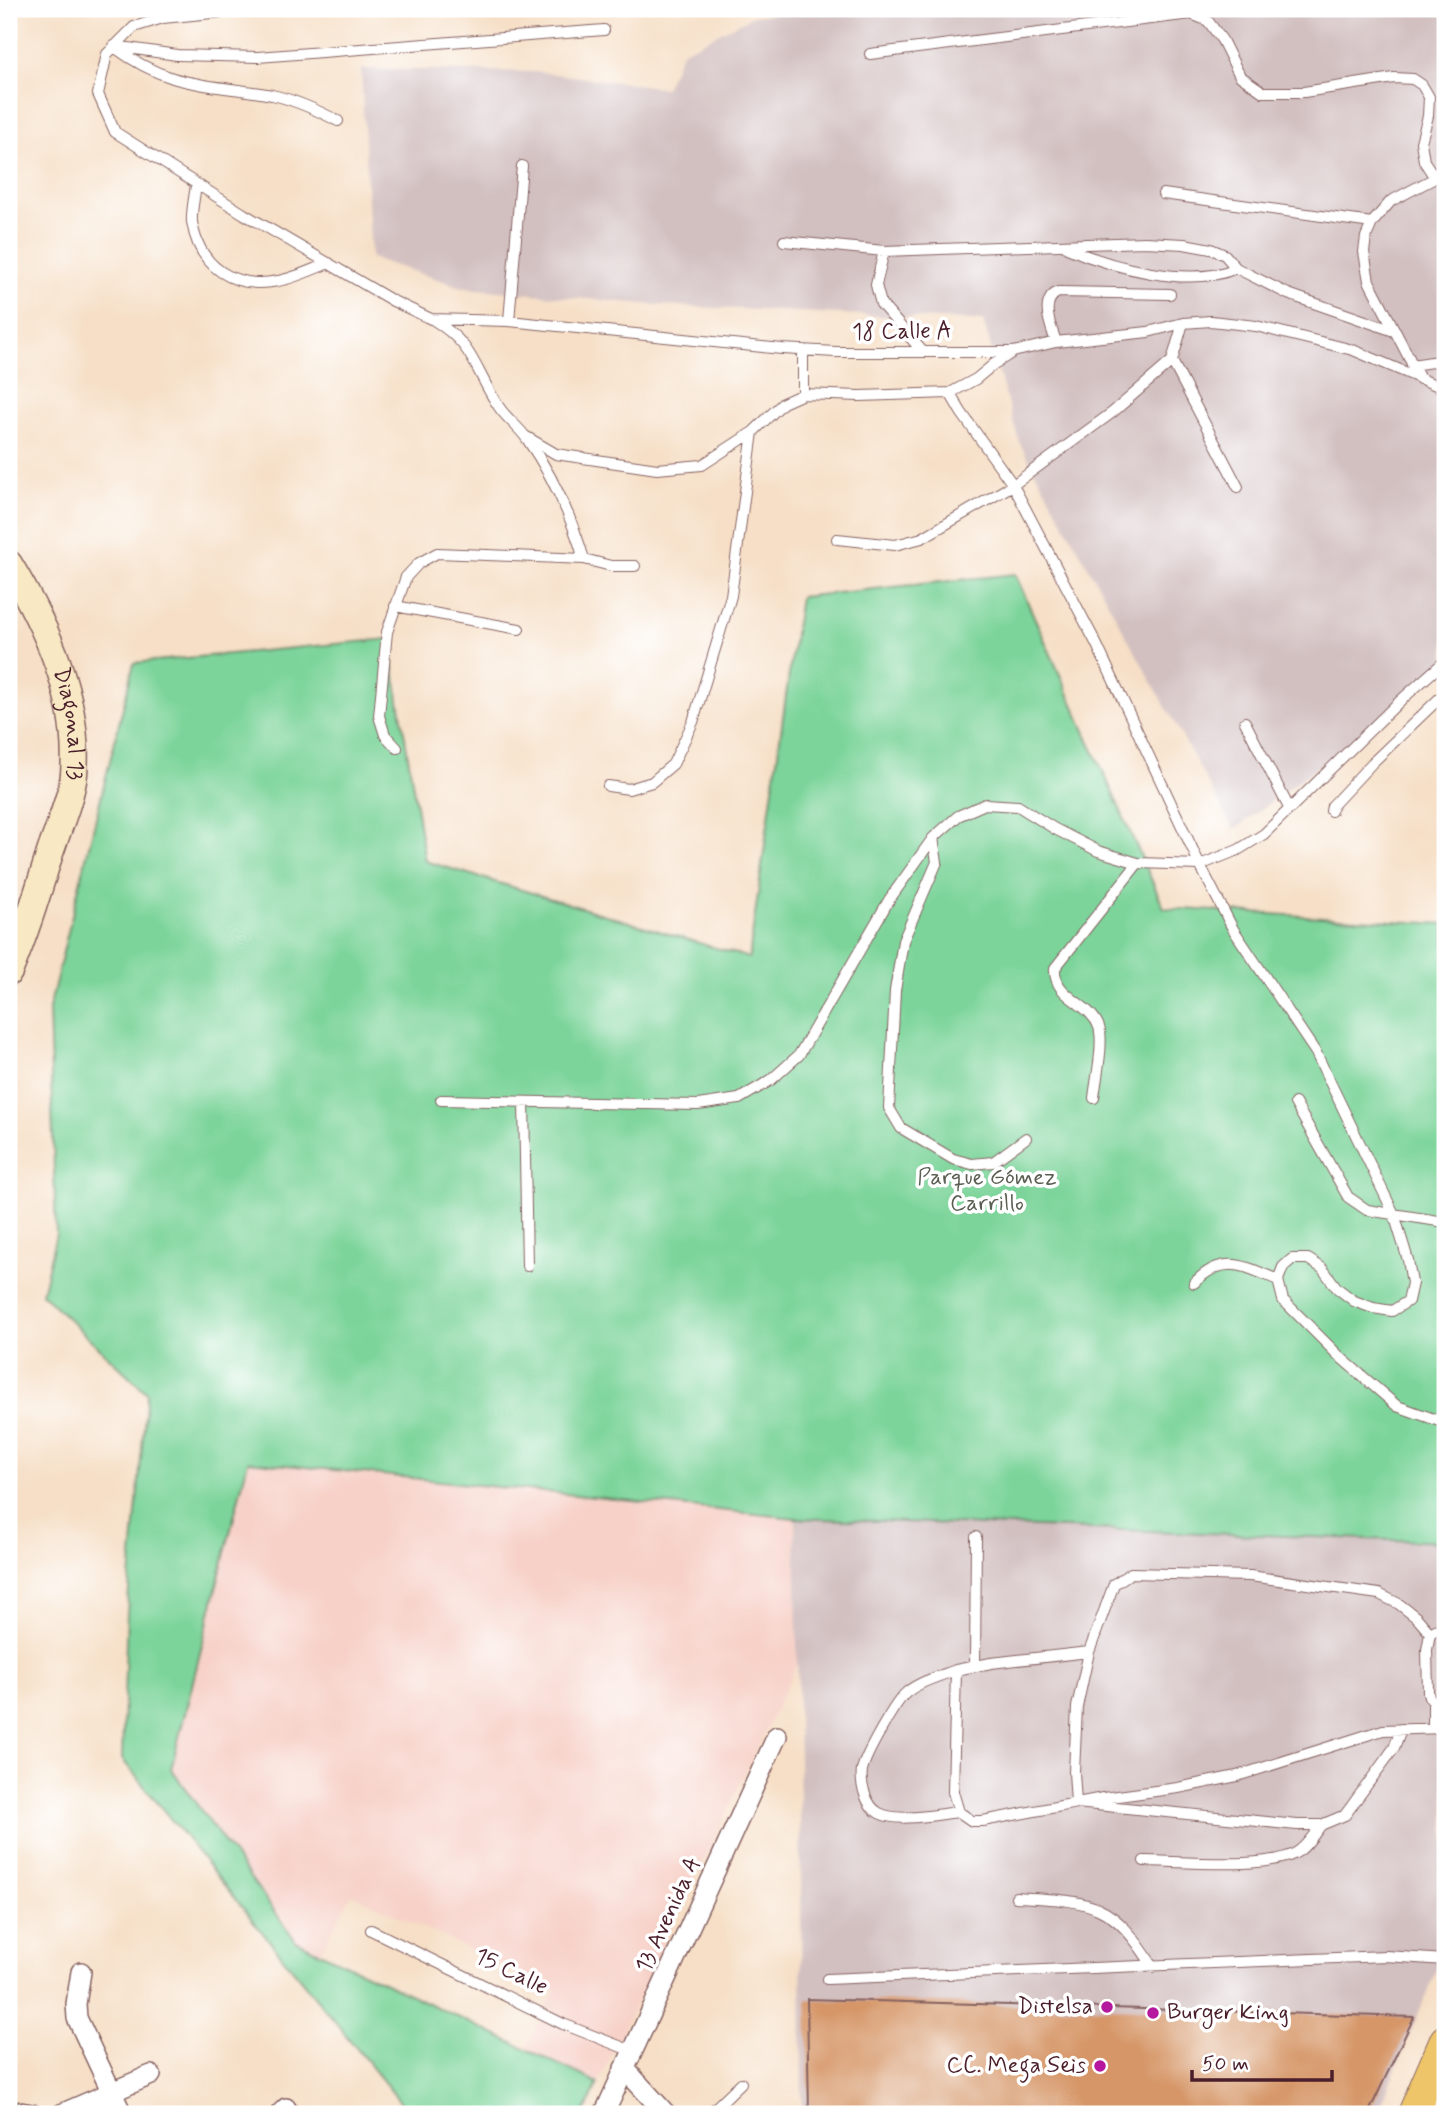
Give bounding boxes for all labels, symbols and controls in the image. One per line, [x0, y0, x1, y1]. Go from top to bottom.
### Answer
street label: 18 Calle A [852, 316, 952, 348]
street label: Diagonal 13 [45, 664, 90, 782]
park label: Parque Gómez Carrillo [917, 1163, 1057, 1219]
street label: 13 Avenida A [629, 1852, 709, 1978]
street label: 15 Calle [469, 1941, 553, 2003]
place label: Distelsa [1018, 1992, 1093, 2022]
place label: Burger King [1167, 1998, 1289, 2030]
marker: Distelsa [1099, 1999, 1115, 2015]
marker: Burger King [1145, 2005, 1161, 2021]
scale bar [1192, 2039, 1332, 2083]
text: 50 m [1202, 2050, 1249, 2078]
place label: CC. Mega Seis [947, 2051, 1086, 2083]
marker: CC. Mega Seis [1092, 2058, 1108, 2074]

